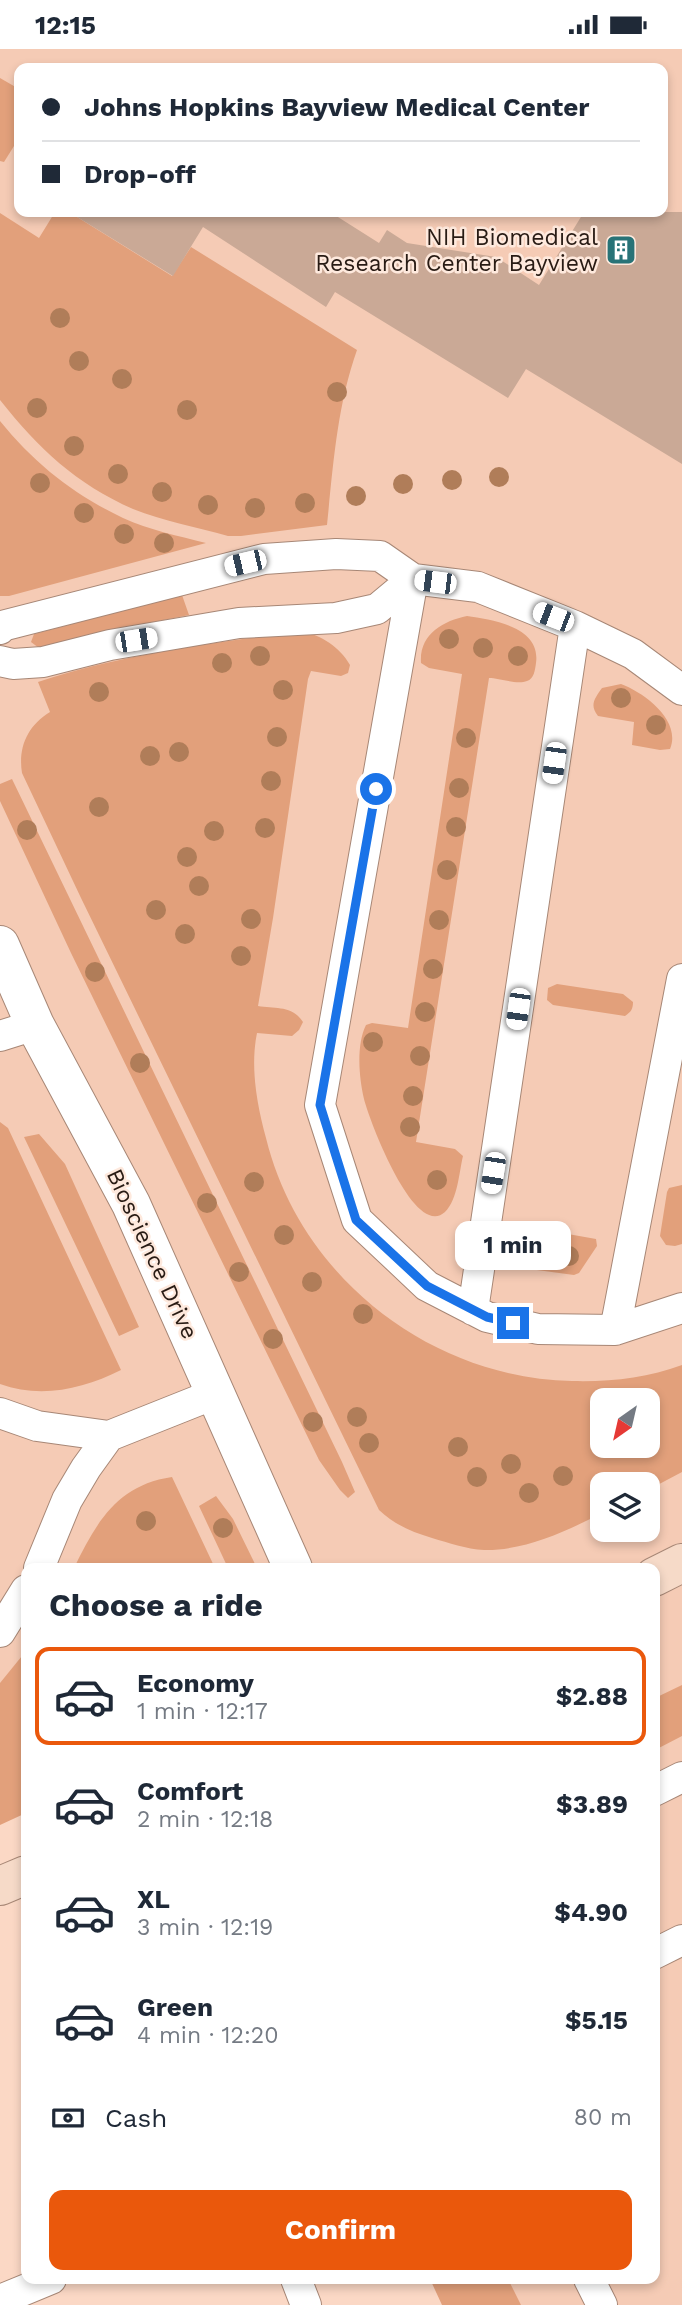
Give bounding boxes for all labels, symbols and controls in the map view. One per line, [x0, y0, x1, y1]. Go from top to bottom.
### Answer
text: 12:15 [35, 10, 96, 40]
text: Johns Hopkins Bayview Medical Center [84, 92, 589, 122]
text: Drop-off [84, 159, 196, 189]
place label: NIH Biomedical Research Center Bayview [315, 224, 598, 277]
building icon: NIH Biomedical Research Center Bayview [604, 233, 638, 267]
car [223, 548, 268, 578]
car [413, 569, 458, 595]
car [530, 600, 577, 634]
car [114, 626, 159, 654]
car [541, 741, 568, 785]
route start [360, 773, 392, 805]
car [505, 987, 532, 1031]
car [480, 1151, 507, 1195]
street label: Bioscience Drive [101, 1165, 203, 1343]
callout: 1 min [455, 1221, 571, 1271]
text: 1 min [483, 1232, 543, 1259]
route end [497, 1307, 529, 1339]
north arrow [590, 1388, 660, 1458]
map controls [590, 1388, 660, 1542]
button: layers [590, 1472, 660, 1542]
text: Choose a ride [49, 1586, 263, 1624]
icon: car [53, 1665, 116, 1728]
text: Economy [137, 1668, 254, 1698]
text: $2.88 [556, 1681, 628, 1711]
text: 1 min · 12:17 [137, 1698, 268, 1725]
icon: car [53, 1773, 116, 1836]
text: Comfort [137, 1776, 243, 1806]
text: $3.89 [556, 1789, 628, 1819]
text: 2 min · 12:18 [137, 1806, 273, 1833]
icon: car [53, 1881, 116, 1944]
text: XL [137, 1884, 170, 1914]
text: $4.90 [554, 1897, 628, 1927]
text: 3 min · 12:19 [137, 1914, 273, 1941]
icon: car [53, 1989, 116, 2052]
text: Green [137, 1992, 213, 2022]
text: $5.15 [565, 2005, 628, 2035]
text: 4 min · 12:20 [137, 2022, 279, 2049]
icon: cash [49, 2099, 87, 2137]
text: Cash [105, 2103, 167, 2133]
text: 80 m [574, 2104, 632, 2131]
button: Confirm [49, 2190, 632, 2270]

